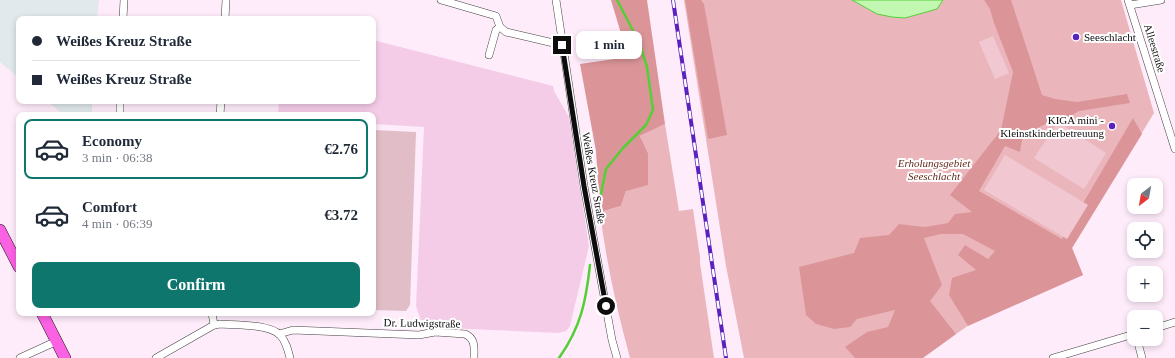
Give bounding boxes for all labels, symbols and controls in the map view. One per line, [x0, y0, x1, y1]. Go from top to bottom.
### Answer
street label: Alleestraße [1142, 22, 1168, 74]
callout: 1 min [576, 31, 642, 59]
place label: Seeschlacht [1084, 31, 1136, 43]
marker: Seeschlacht [1071, 32, 1081, 42]
text: Weißes Kreuz Straße [56, 33, 192, 49]
route end [553, 36, 571, 54]
text: 1 min [593, 37, 625, 52]
text: Weißes Kreuz Straße [56, 71, 192, 87]
place label: KIGA mini - Kleinstkinderbetreuung [1000, 114, 1104, 139]
marker: KIGA mini - Kleinstkinderbetreuung [1107, 121, 1117, 131]
icon: car [34, 131, 70, 167]
street label: Weißes Kreuz Straße [580, 131, 608, 225]
text: Economy [82, 133, 142, 149]
text: €2.76 [324, 141, 358, 157]
text: 3 min · 06:38 [82, 150, 152, 165]
park label: Erholungsgebiet Seeschlacht [897, 157, 971, 182]
north arrow [1127, 178, 1163, 214]
map controls [1127, 178, 1163, 346]
icon: car [34, 197, 70, 233]
text: Comfort [82, 199, 137, 215]
text: €3.72 [324, 207, 358, 223]
text: 4 min · 06:39 [82, 216, 152, 231]
button: locate [1127, 222, 1163, 258]
button: Confirm [32, 262, 360, 308]
button: + [1127, 266, 1163, 302]
route start [597, 297, 615, 315]
button: − [1127, 310, 1163, 346]
street label: Dr. Ludwigstraße [383, 316, 461, 330]

